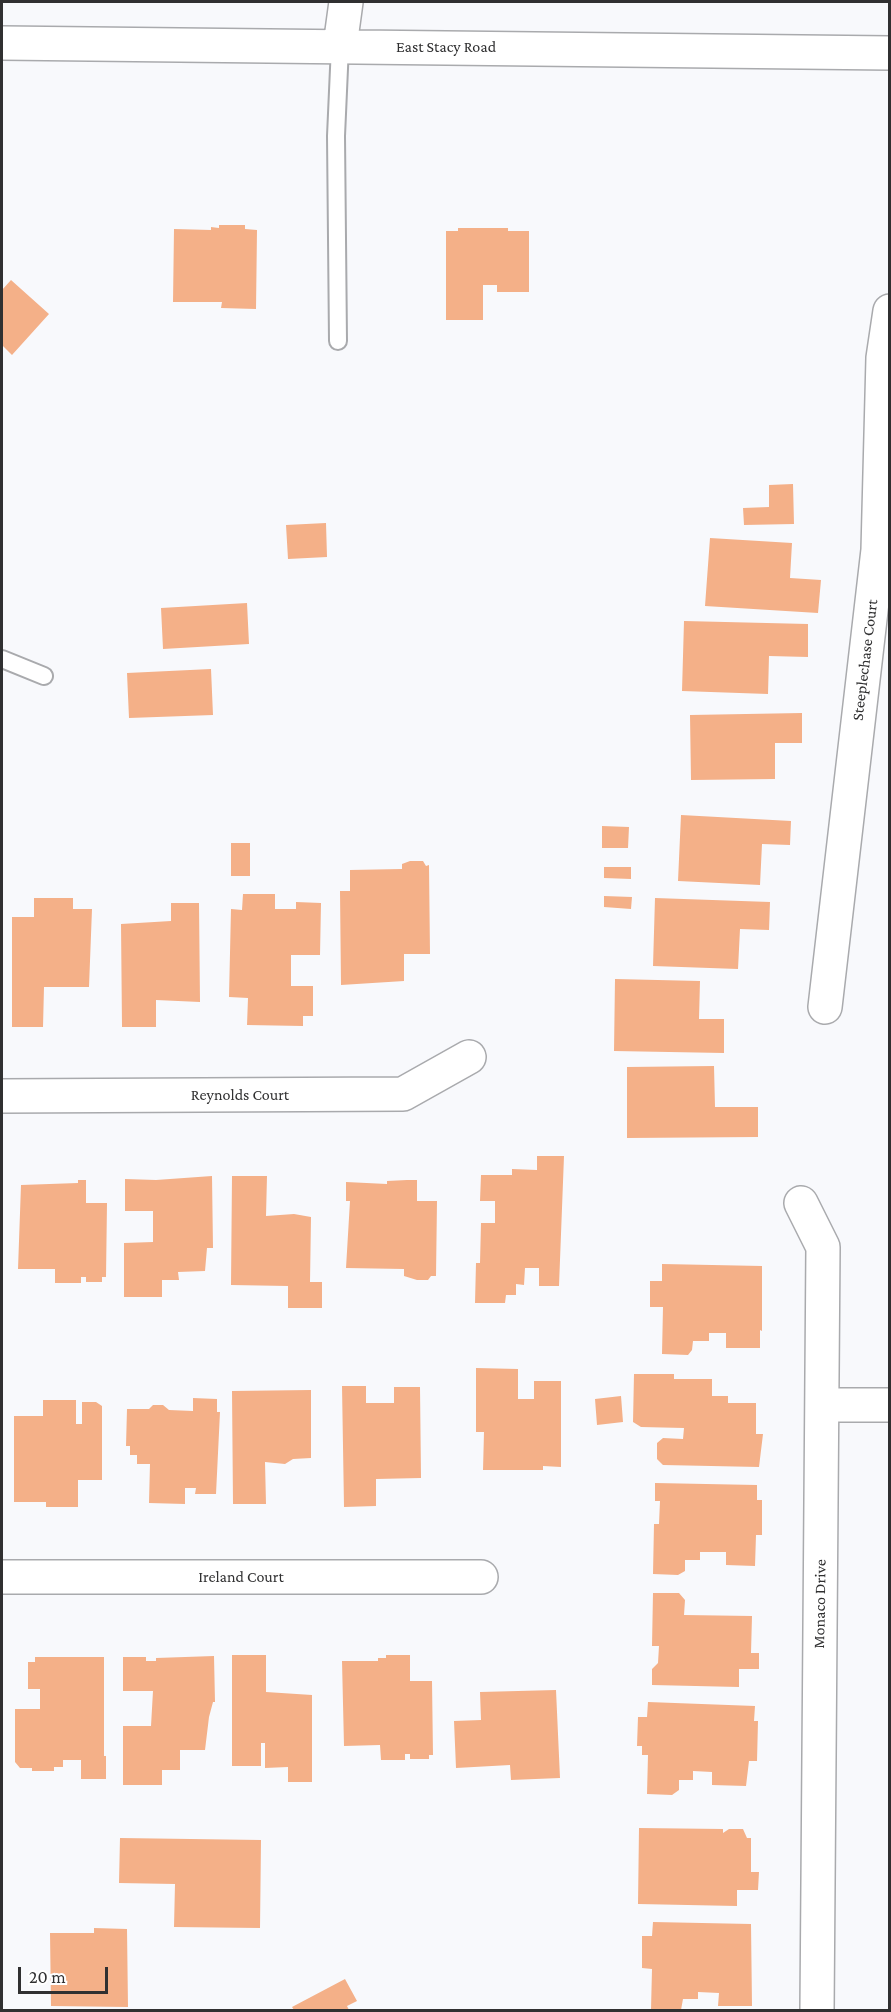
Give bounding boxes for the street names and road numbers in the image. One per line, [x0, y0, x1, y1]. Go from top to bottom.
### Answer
street label: East Stacy Road [396, 37, 496, 57]
street label: Steeplechase Court [848, 598, 882, 722]
street label: Reynolds Court [191, 1085, 289, 1105]
street label: Monaco Drive [810, 1559, 830, 1649]
street label: Ireland Court [198, 1567, 284, 1587]

